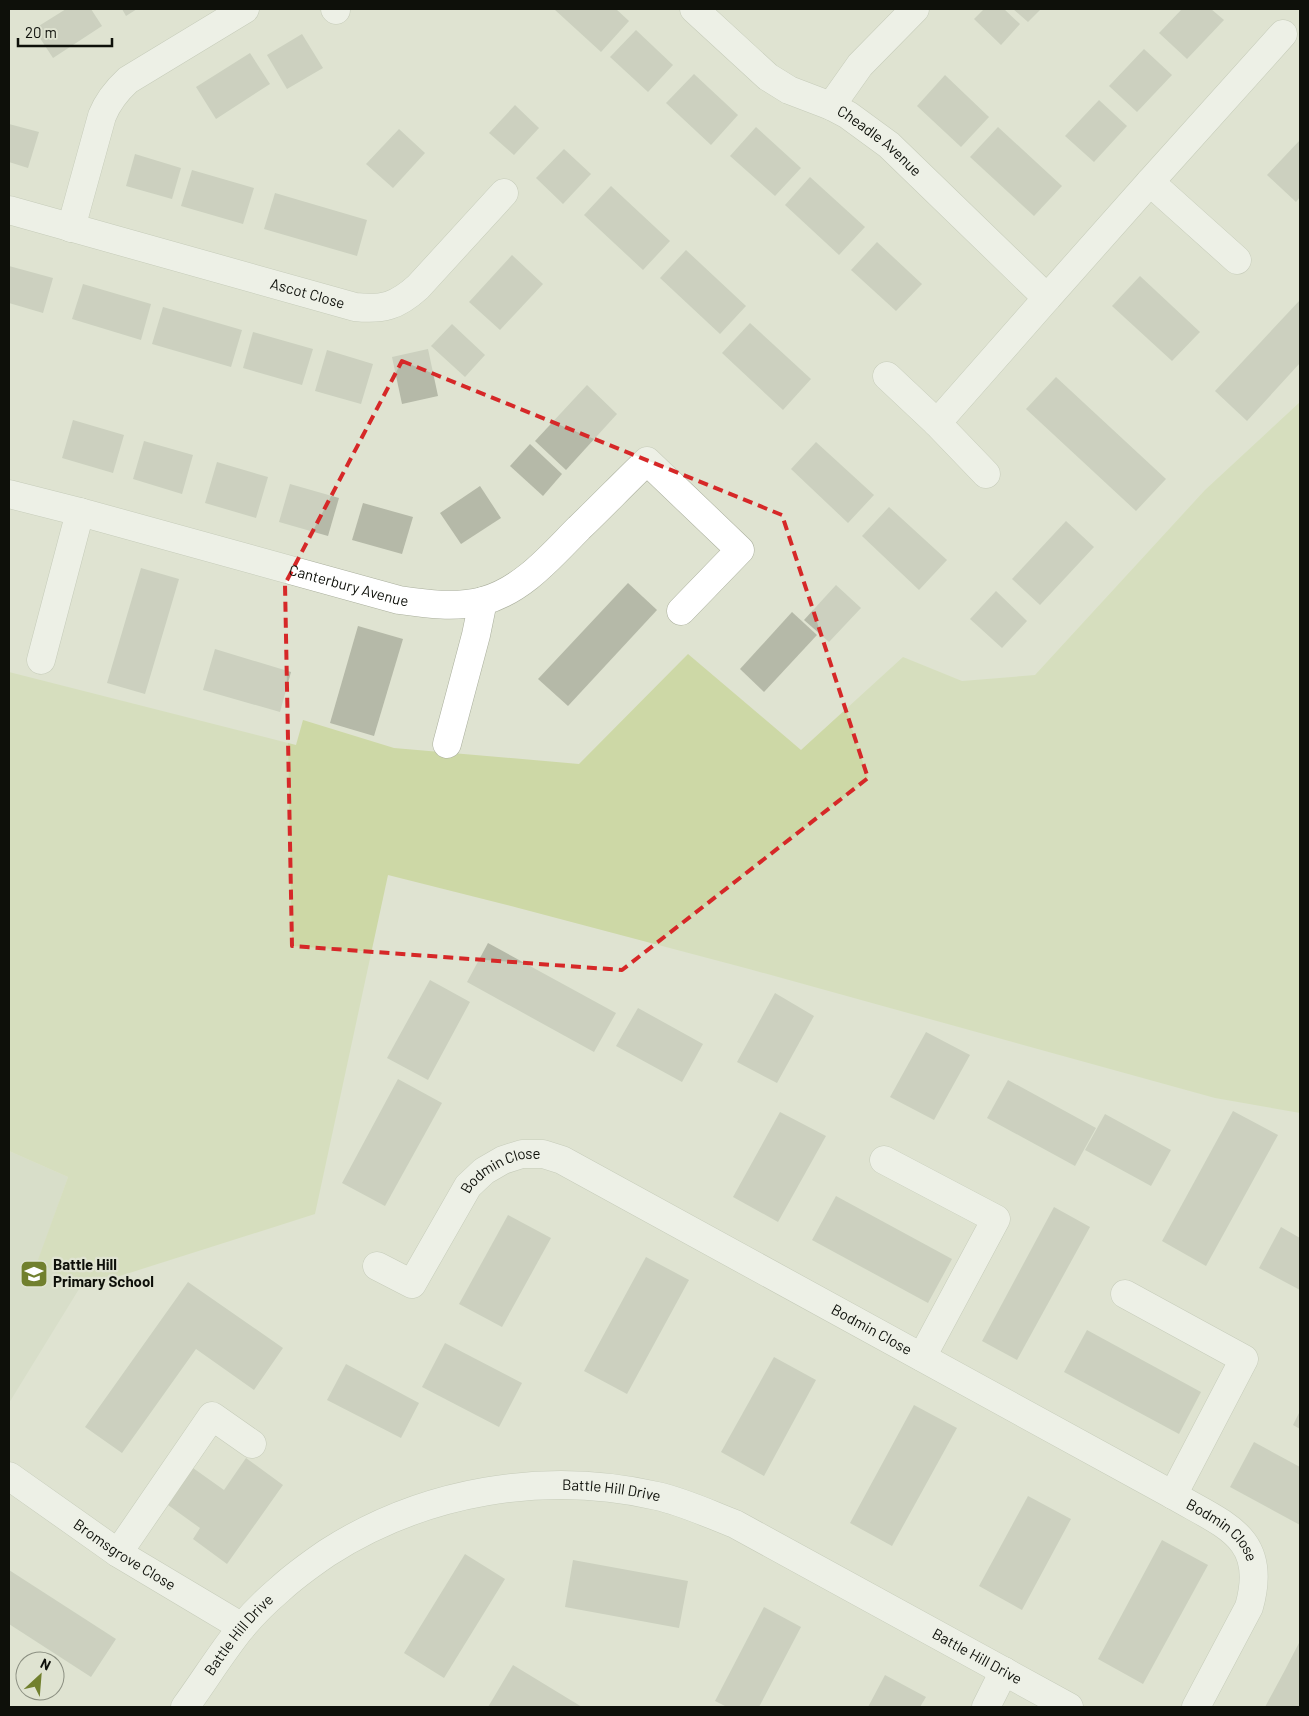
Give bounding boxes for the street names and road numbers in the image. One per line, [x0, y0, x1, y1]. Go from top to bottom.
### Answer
street label: Cheadle Avenue [835, 101, 926, 180]
street label: Ascot Close [268, 274, 347, 312]
street label: Canterbury Avenue [287, 560, 410, 609]
street label: Bodmin Close [456, 1143, 541, 1196]
street label: Bodmin Close [829, 1300, 915, 1358]
street label: Battle Hill Drive [562, 1475, 663, 1505]
street label: Bodmin Close [1184, 1494, 1262, 1563]
street label: Bromsgrove Close [71, 1515, 179, 1593]
street label: Battle Hill Drive [200, 1590, 276, 1678]
street label: Battle Hill Drive [930, 1624, 1025, 1688]

